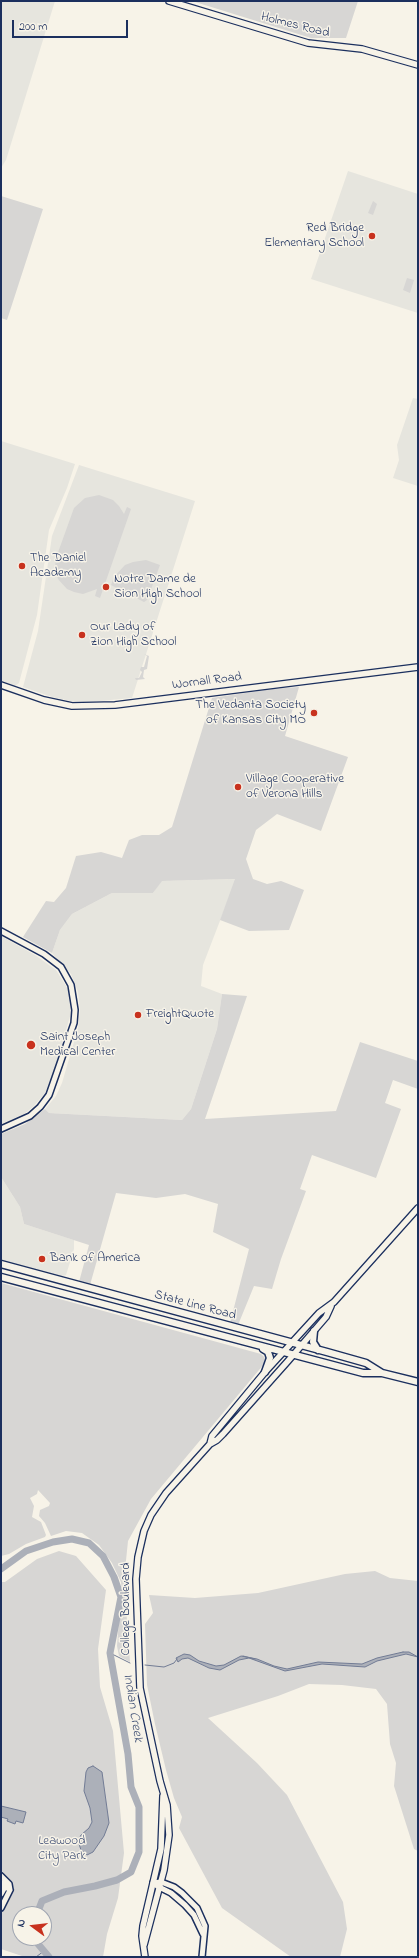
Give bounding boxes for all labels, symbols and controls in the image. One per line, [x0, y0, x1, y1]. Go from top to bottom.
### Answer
street label: Holmes Road [259, 10, 331, 42]
scale bar [14, 12, 130, 38]
text: 200 m [19, 18, 48, 36]
place label: Red Bridge Elementary School [264, 221, 364, 252]
marker: Red Bridge Elementary School [367, 231, 377, 241]
place label: The Daniel Academy [30, 551, 86, 582]
marker: The Daniel Academy [17, 561, 27, 571]
place label: Notre Dame de Sion High School [114, 572, 201, 603]
marker: Notre Dame de Sion High School [101, 582, 111, 592]
place label: Our Lady of Zion High School [90, 620, 176, 651]
marker: Our Lady of Zion High School [77, 630, 87, 640]
street label: Wornall Road [171, 670, 243, 694]
place label: The Vedanta Society of Kansas City MO [195, 698, 306, 729]
marker: The Vedanta Society of Kansas City MO [309, 708, 319, 718]
place label: Village Cooperative of Verona Hills [246, 772, 344, 803]
marker: Village Cooperative of Verona Hills [233, 782, 243, 792]
place label: FreightQuote [146, 1007, 214, 1023]
marker: FreightQuote [133, 1010, 143, 1020]
place label: Saint Joseph Medical Center [40, 1030, 115, 1061]
marker: Saint Joseph Medical Center [25, 1039, 37, 1051]
place label: Bank of America [50, 1251, 140, 1267]
marker: Bank of America [37, 1254, 47, 1264]
street label: State Line Road [152, 1288, 238, 1324]
street label: College Boulevard [119, 1563, 135, 1655]
water label: Indian Creek [118, 1672, 146, 1744]
park label: Leawood City Park [38, 1834, 86, 1865]
north arrow [12, 1906, 52, 1946]
text: N [13, 1917, 30, 1929]

